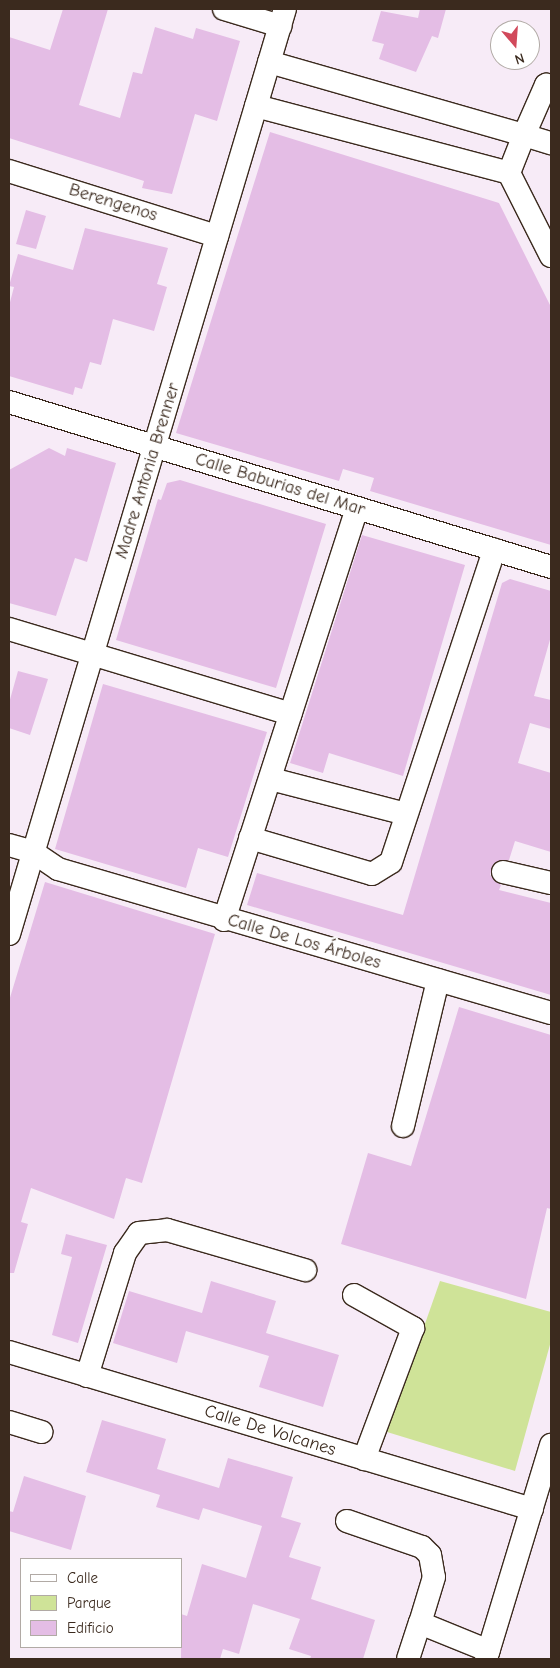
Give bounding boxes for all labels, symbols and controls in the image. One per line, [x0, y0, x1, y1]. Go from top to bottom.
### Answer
north arrow [490, 20, 540, 70]
text: N [513, 49, 526, 68]
street label: Berengenos [66, 179, 160, 227]
street label: Madre Antonia Brenner [111, 380, 185, 562]
street label: Calle Baburias del Mar [192, 449, 368, 521]
street label: Calle De Los Árboles [225, 910, 383, 974]
street label: Calle De Volcanes [202, 1401, 338, 1461]
legend [20, 1558, 182, 1648]
text: Calle [67, 1569, 98, 1587]
text: Parque [67, 1594, 111, 1612]
text: Edificio [67, 1619, 114, 1637]

